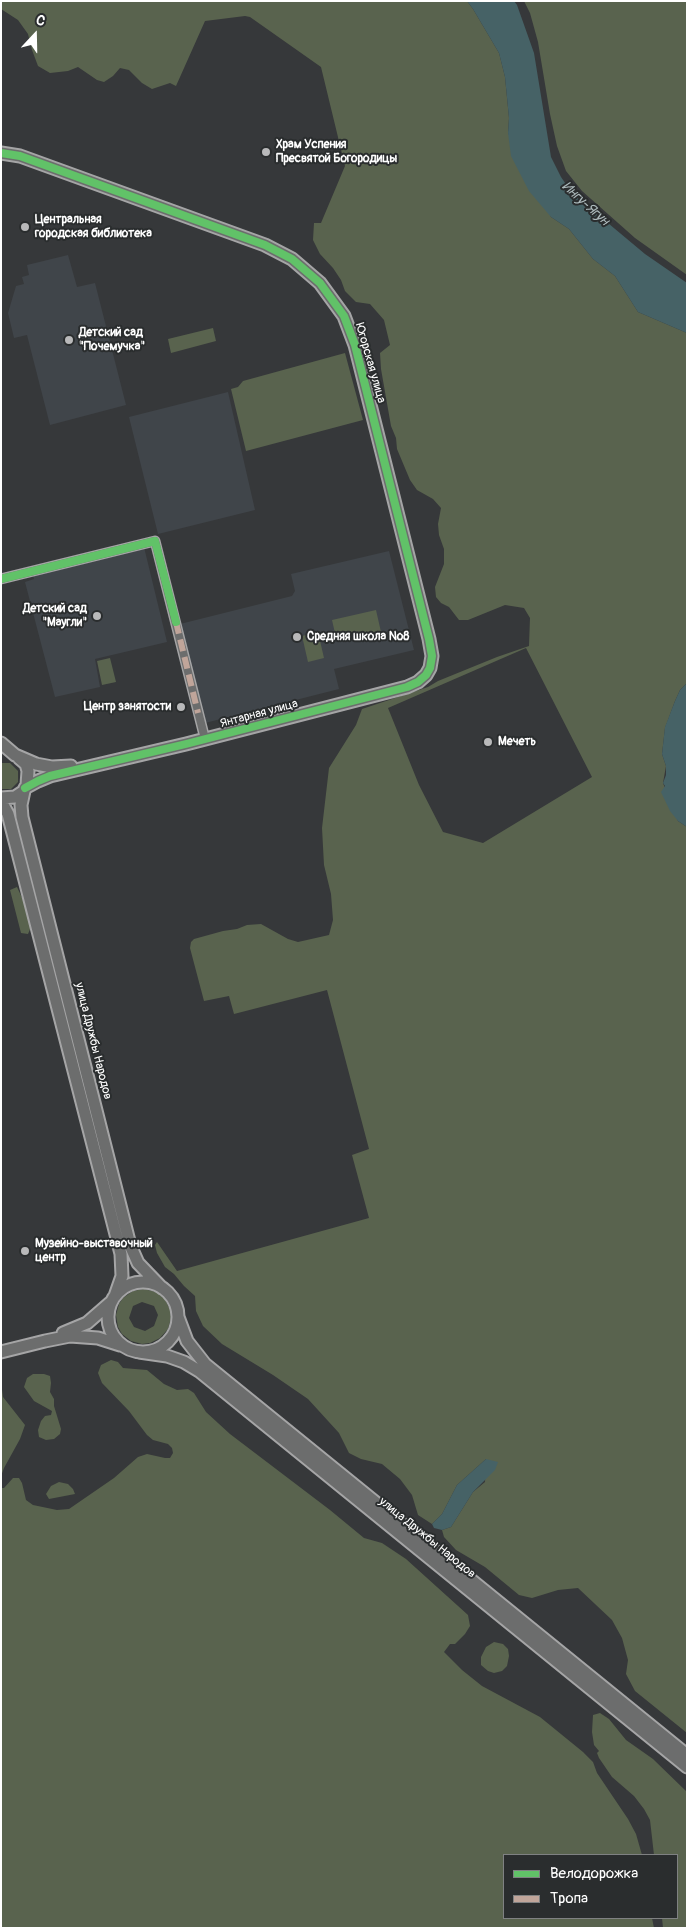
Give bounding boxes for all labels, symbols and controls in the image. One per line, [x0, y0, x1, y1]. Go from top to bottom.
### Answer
north arrow [10, 10, 60, 60]
text: С [33, 11, 48, 30]
place label: Храм Успения Пресвятой Богородицы [276, 138, 397, 166]
marker: Храм Успения Пресвятой Богородицы [260, 146, 272, 158]
water label: Ингу-Ягун [558, 178, 612, 230]
place label: Центральная городская библиотека [35, 213, 152, 241]
marker: Центральная городская библиотека [19, 221, 31, 233]
street label: Югорская улица [352, 321, 388, 405]
place label: Детский сад "Почемучка" [79, 326, 145, 354]
marker: Детский сад "Почемучка" [63, 334, 75, 346]
place label: Детский сад "Маугли" [23, 602, 87, 630]
marker: Детский сад "Маугли" [91, 610, 103, 622]
place label: Средняя школа №8 [307, 630, 409, 644]
marker: Средняя школа №8 [291, 631, 303, 643]
street label: Янтарная улица [219, 697, 299, 731]
place label: Центр занятости [84, 700, 171, 714]
marker: Центр занятости [175, 701, 187, 713]
place label: Мечеть [498, 735, 536, 749]
marker: Мечеть [482, 736, 494, 748]
street label: улица Дружбы Народов [71, 981, 115, 1101]
place label: Музейно-выставочный центр [35, 1237, 153, 1265]
marker: Музейно-выставочный центр [19, 1245, 31, 1257]
street label: улица Дружбы Народов [376, 1495, 478, 1581]
legend [503, 1854, 678, 1919]
text: Велодорожка [550, 1864, 638, 1883]
text: Тропа [550, 1889, 588, 1908]

